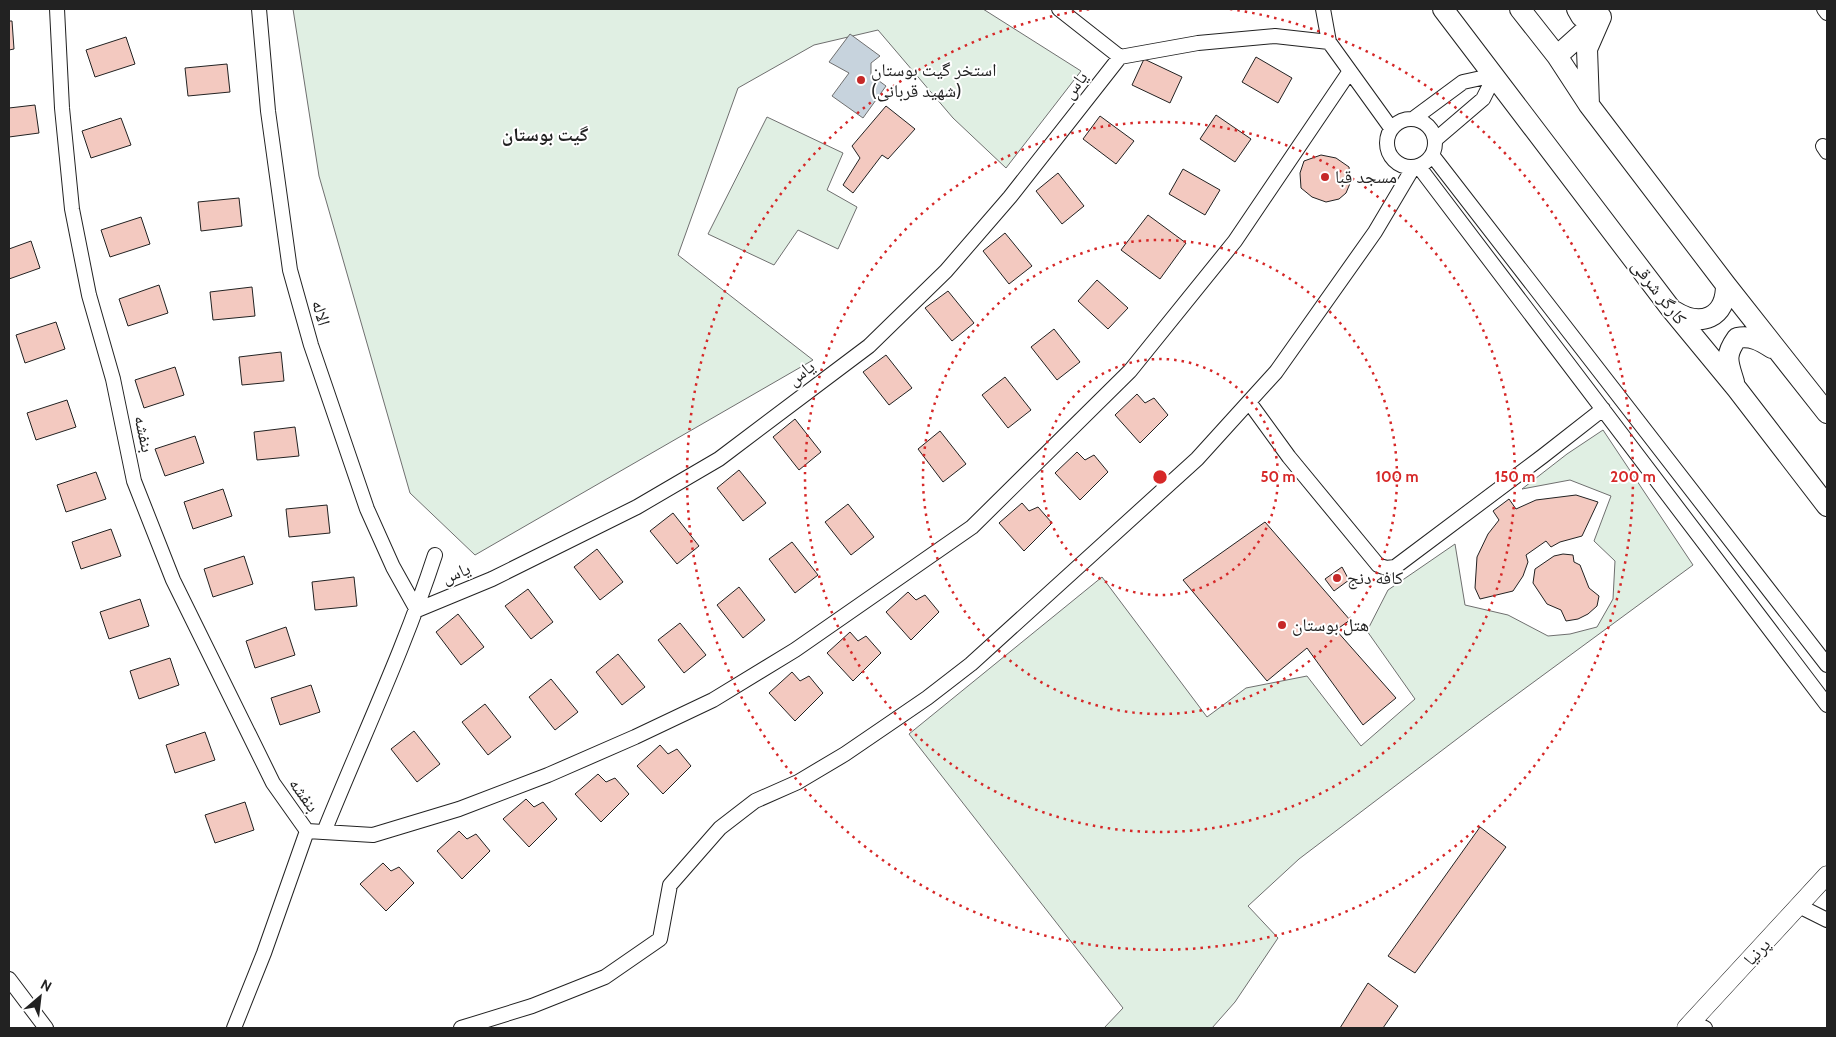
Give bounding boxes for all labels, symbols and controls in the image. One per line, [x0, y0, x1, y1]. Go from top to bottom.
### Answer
place label: استخر گیت بوستان (شهید قربانی) [871, 59, 996, 102]
street label: یاس [1057, 67, 1093, 103]
marker: استخر گیت بوستان (شهید قربانی) [855, 74, 867, 86]
district label: گیت بوستان [502, 123, 589, 146]
place label: مسجد قبا [1335, 166, 1397, 188]
marker: مسجد قبا [1319, 171, 1331, 183]
street label: کارگر شرقی [1627, 255, 1692, 329]
street label: الاله [307, 298, 335, 328]
street label: یاس [783, 355, 819, 391]
street label: بنفشه [129, 413, 159, 455]
centre of rings [1151, 468, 1169, 486]
text: 50 m [1260, 468, 1296, 486]
text: 100 m [1375, 468, 1419, 486]
text: 150 m [1495, 468, 1535, 486]
text: 200 m [1610, 468, 1656, 486]
street label: یاس [438, 557, 474, 589]
place label: کافه دنج [1347, 567, 1404, 590]
marker: کافه دنج [1331, 572, 1343, 584]
place label: هتل بوستان [1292, 614, 1369, 636]
marker: هتل بوستان [1276, 619, 1288, 631]
street label: بنفشه [284, 773, 324, 817]
street label: پرنیا [1739, 934, 1775, 970]
north arrow [15, 972, 65, 1022]
text: N [38, 975, 55, 996]

